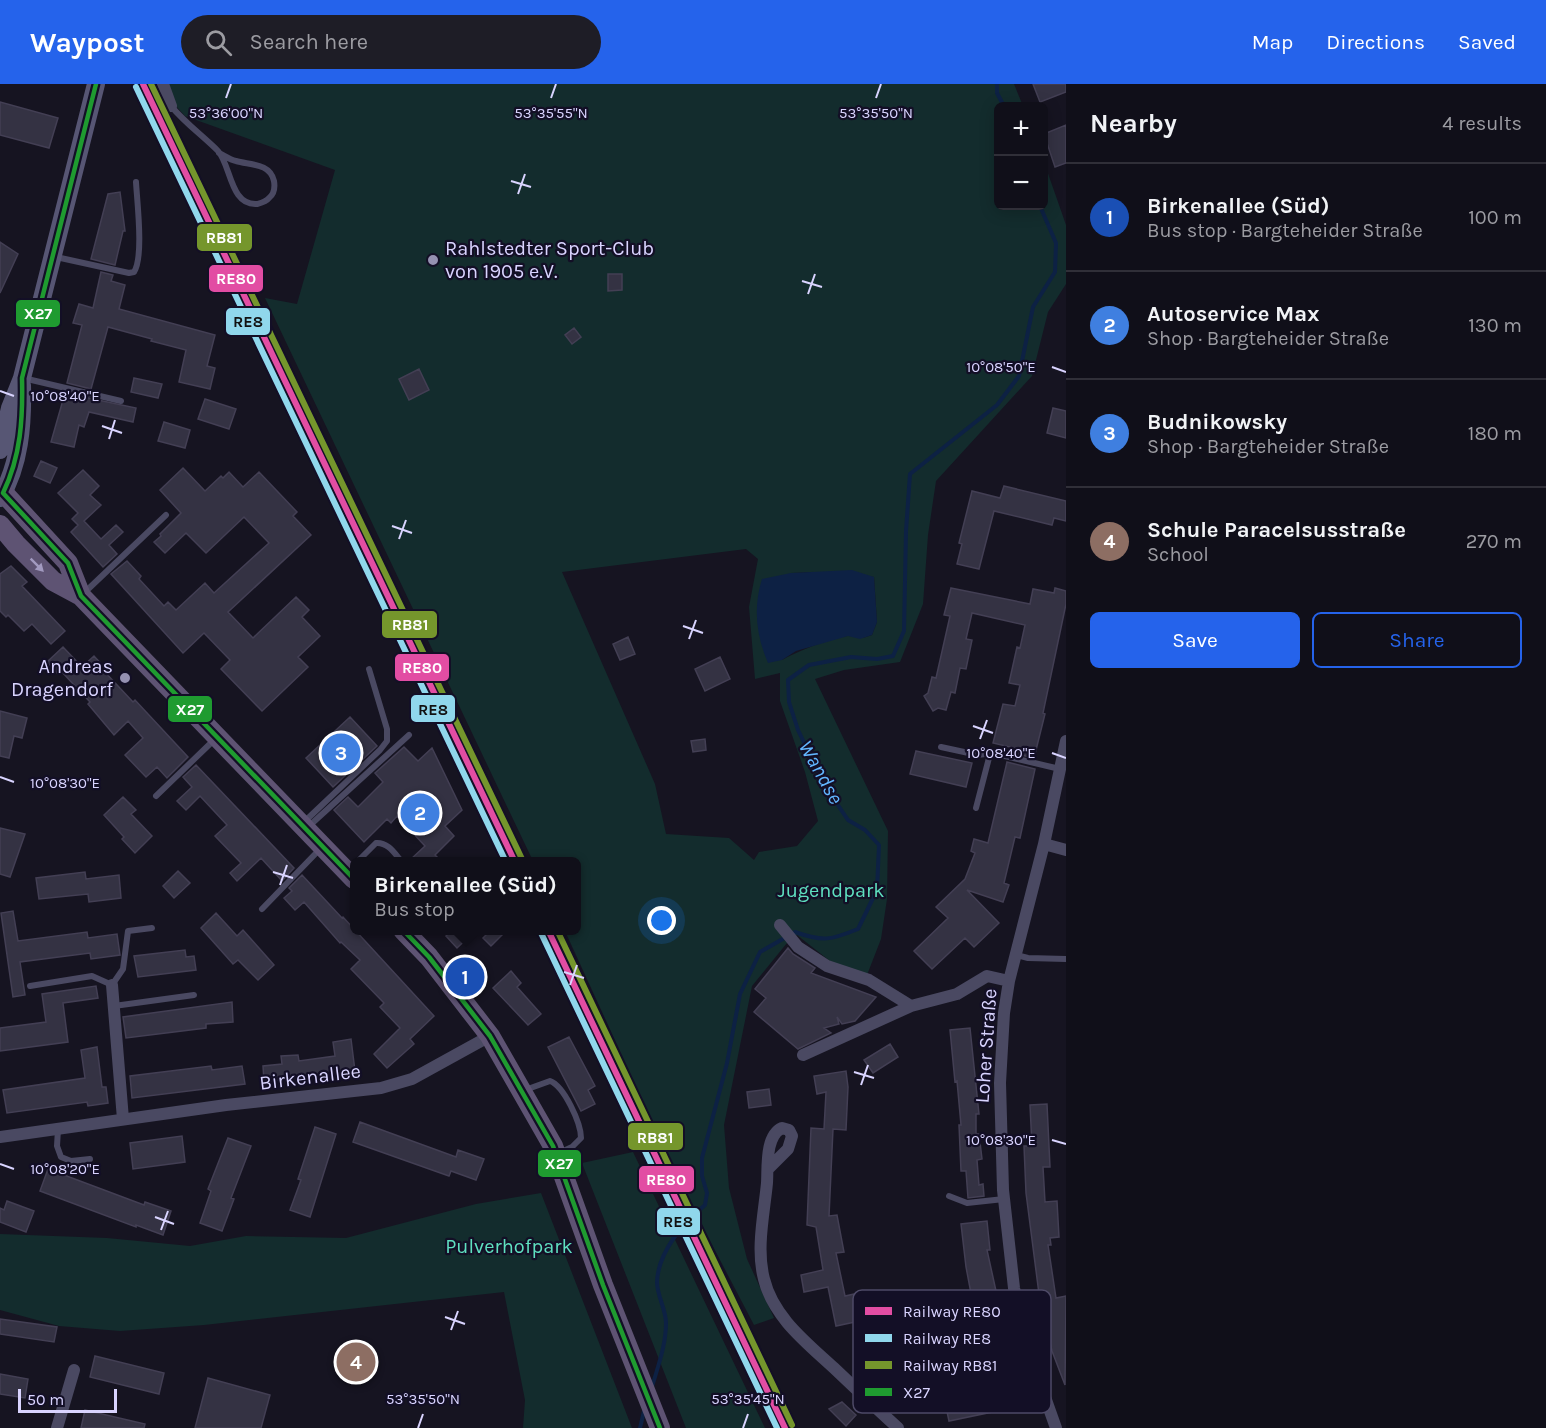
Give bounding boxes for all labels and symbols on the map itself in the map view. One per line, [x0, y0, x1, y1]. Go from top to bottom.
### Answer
text: 53°36'00"N [189, 104, 263, 122]
text: 53°35'55"N [514, 104, 588, 122]
text: 53°35'50"N [839, 104, 913, 122]
line badge: RB81 [196, 223, 253, 252]
text: RB81 [206, 228, 242, 247]
place label: Rahlstedter Sport-Club von 1905 e.V. [445, 237, 654, 283]
marker: Rahlstedter Sport-Club von 1905 e.V. [426, 253, 440, 267]
line badge: RE80 [208, 264, 264, 293]
text: RE80 [216, 269, 256, 288]
line badge: X27 [15, 299, 61, 328]
text: X27 [24, 304, 52, 323]
line badge: RE8 [225, 307, 271, 336]
text: RE8 [233, 312, 263, 331]
text: 10°08'50"E [966, 358, 1036, 376]
text: 10°08'40"E [30, 387, 100, 405]
one-way arrow [30, 558, 45, 572]
line badge: RB81 [381, 610, 438, 639]
text: RB81 [392, 615, 428, 634]
line badge: RE80 [394, 653, 450, 682]
place label: Andreas Dragendorf [11, 655, 113, 701]
text: RE80 [402, 658, 442, 677]
marker: Andreas Dragendorf [118, 671, 132, 685]
line badge: RE8 [410, 694, 456, 723]
line badge: X27 [167, 695, 213, 723]
text: X27 [176, 700, 204, 719]
text: RE8 [418, 700, 448, 719]
pin: 3 [322, 730, 360, 776]
water label: Wandse [794, 736, 848, 808]
text: 10°08'40"E [966, 744, 1036, 762]
text: 10°08'30"E [30, 774, 100, 792]
pin: 2 [400, 790, 440, 836]
park label: Jugendpark [778, 879, 884, 902]
your location [647, 906, 676, 935]
pin: 1 [446, 954, 484, 1000]
street label: Loher Straße [971, 988, 1001, 1104]
street label: Birkenallee [258, 1059, 362, 1095]
line badge: RB81 [627, 1122, 684, 1151]
text: RB81 [637, 1128, 673, 1147]
text: 10°08'30"E [966, 1131, 1036, 1149]
line badge: X27 [537, 1149, 582, 1178]
text: X27 [545, 1154, 573, 1173]
text: 10°08'20"E [30, 1160, 100, 1178]
line badge: RE80 [638, 1165, 695, 1193]
text: RE80 [646, 1170, 686, 1189]
line badge: RE8 [656, 1207, 701, 1236]
text: RE8 [663, 1212, 693, 1231]
park label: Pulverhofpark [445, 1235, 573, 1258]
legend [853, 1290, 1051, 1413]
text: Railway RE80 [903, 1302, 1001, 1321]
text: Railway RE8 [903, 1329, 991, 1348]
pin: 4 [336, 1340, 376, 1384]
text: Railway RB81 [903, 1356, 997, 1375]
text: X27 [903, 1383, 931, 1402]
scale bar [18, 1386, 117, 1414]
text: 53°35'50"N [386, 1390, 460, 1408]
text: 53°35'45"N [711, 1390, 785, 1408]

